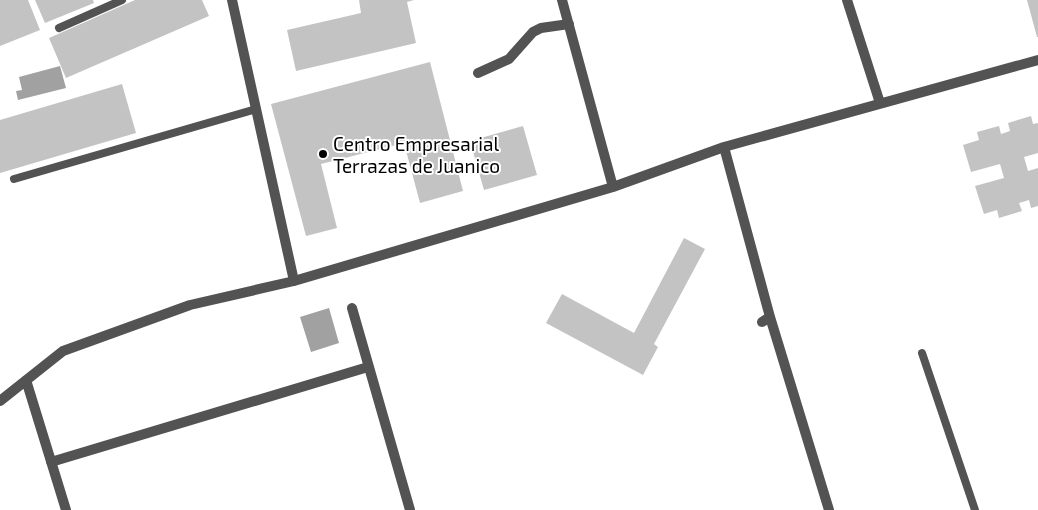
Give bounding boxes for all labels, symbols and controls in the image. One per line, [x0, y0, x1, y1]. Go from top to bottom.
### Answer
place label: Centro Empresarial Terrazas de Juanico [333, 132, 500, 177]
marker: Centro Empresarial Terrazas de Juanico [317, 148, 329, 160]

